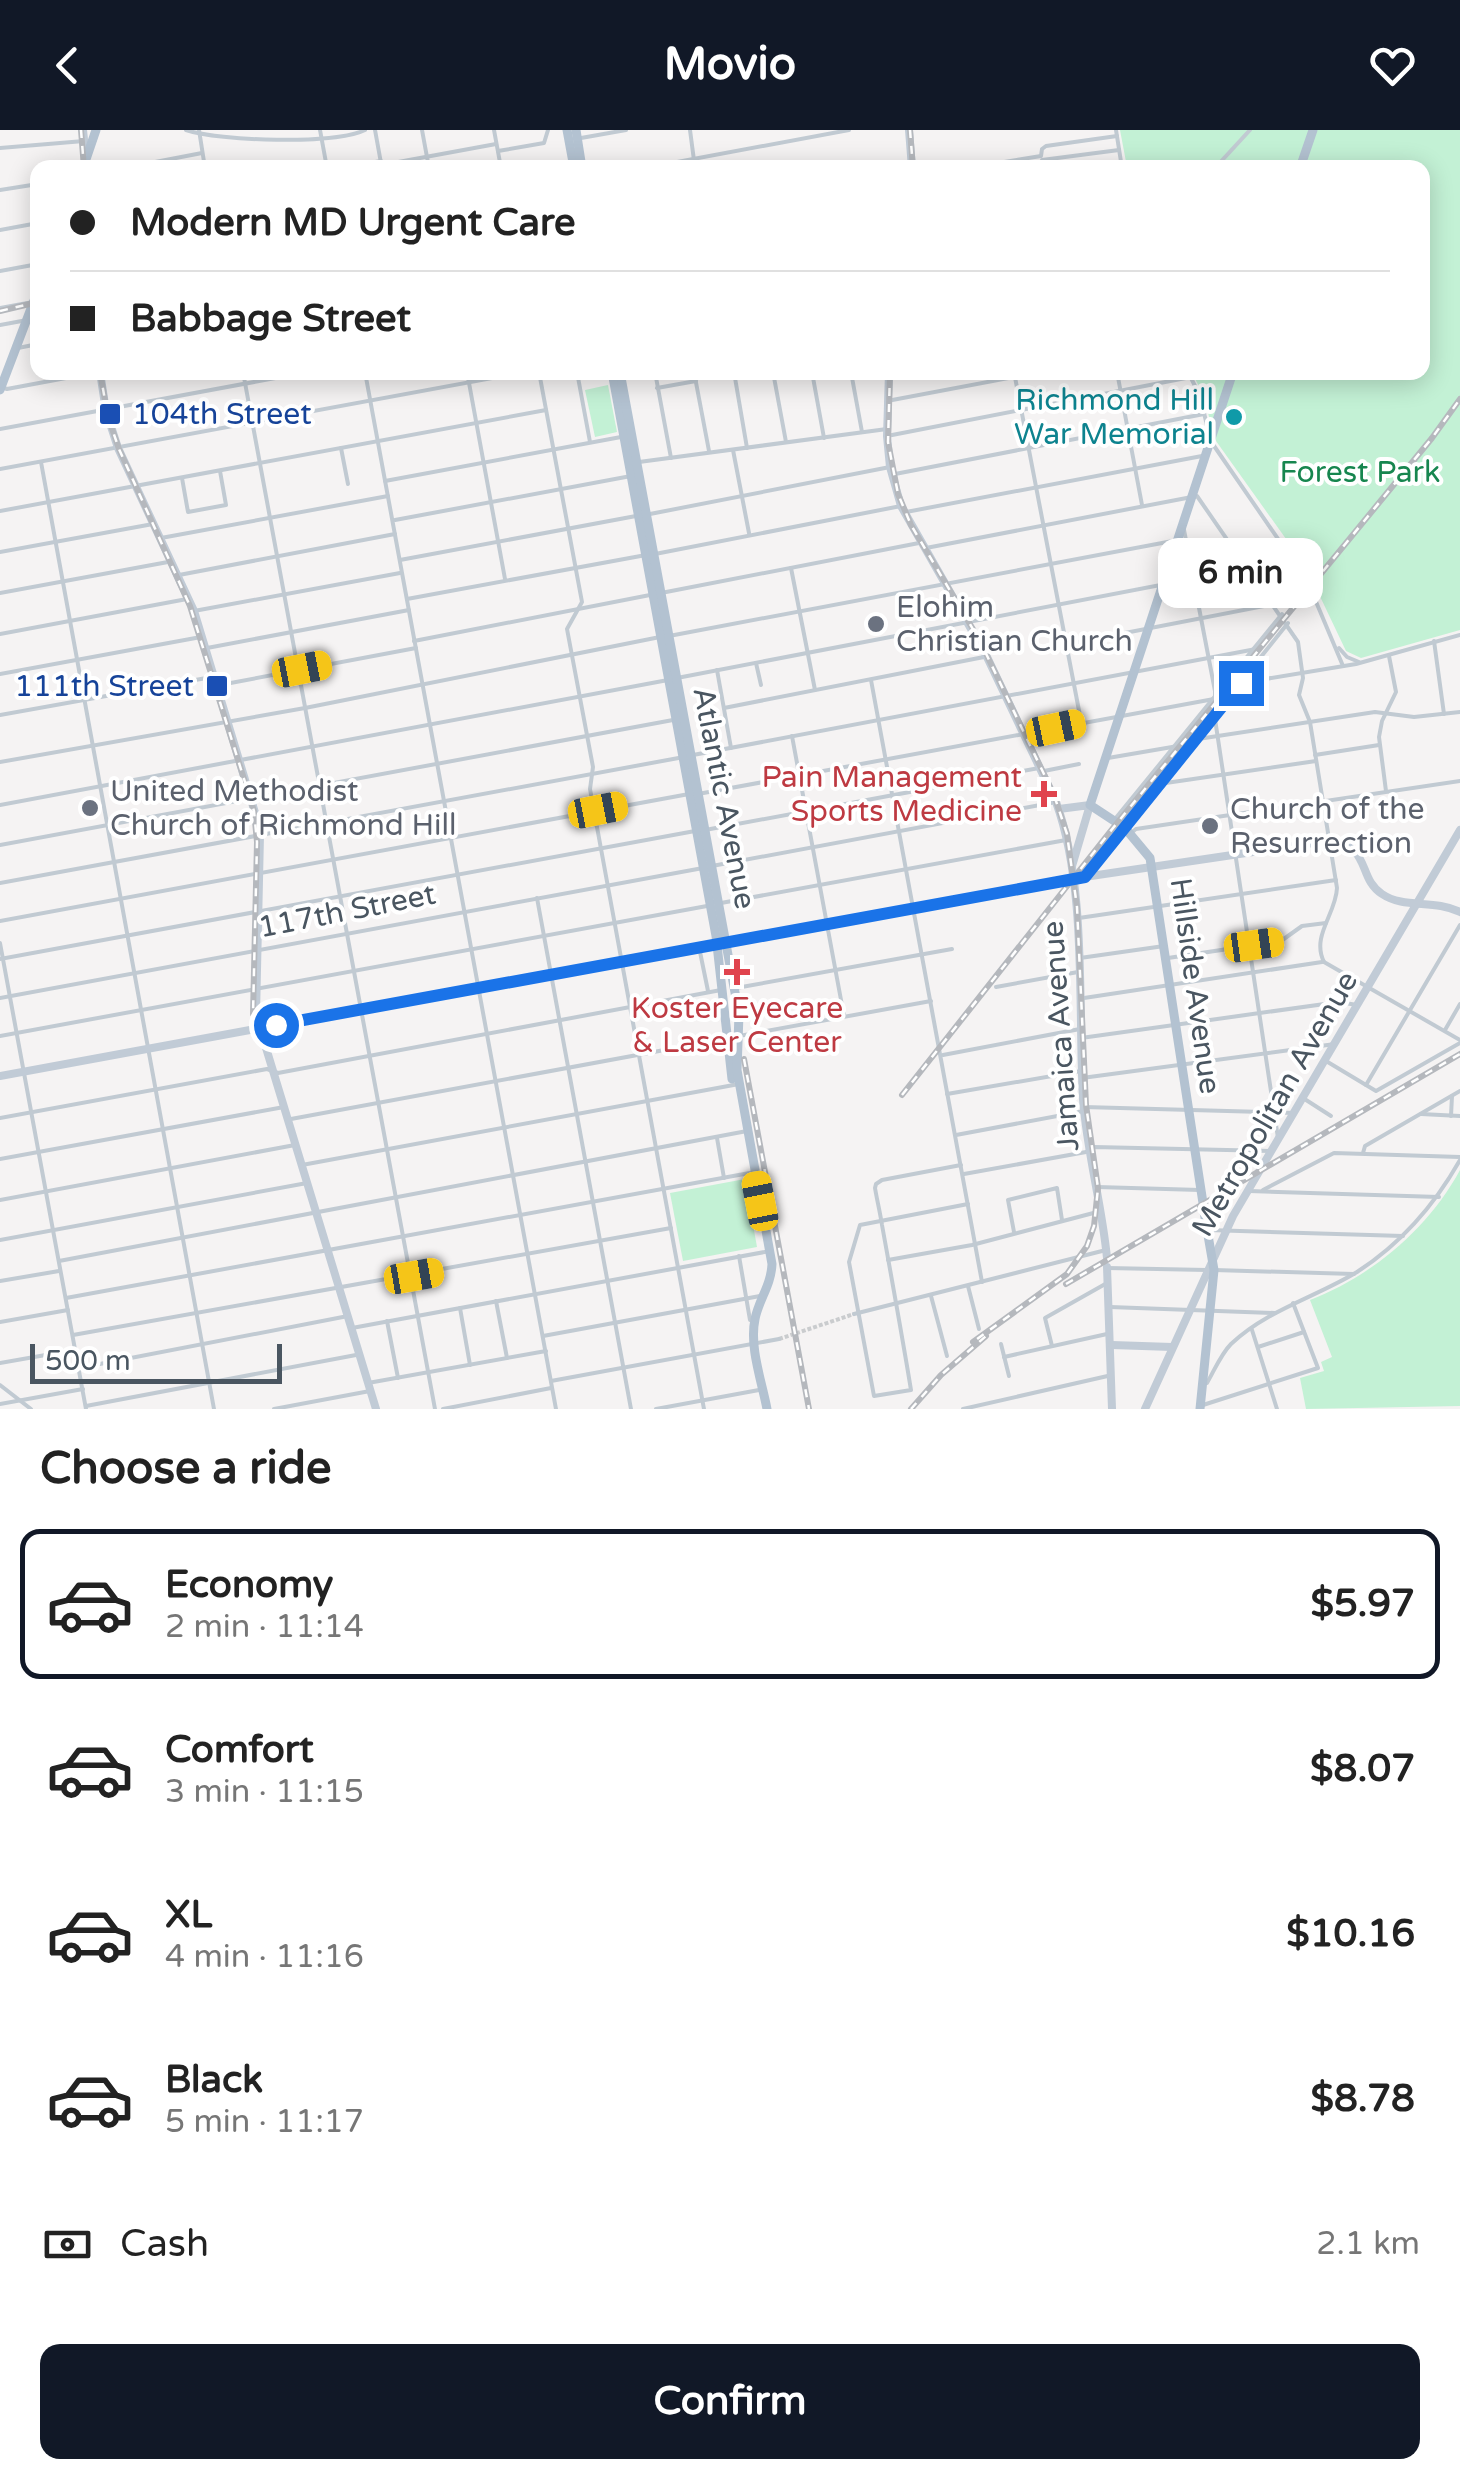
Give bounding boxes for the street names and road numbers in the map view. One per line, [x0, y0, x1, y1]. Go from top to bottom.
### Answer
street label: Atlantic Avenue [684, 684, 764, 912]
street label: 117th Street [255, 876, 439, 946]
street label: Hillside Avenue [1162, 876, 1228, 1096]
street label: Jamaica Avenue [1034, 920, 1088, 1152]
street label: Metropolitan Avenue [1184, 965, 1366, 1243]

